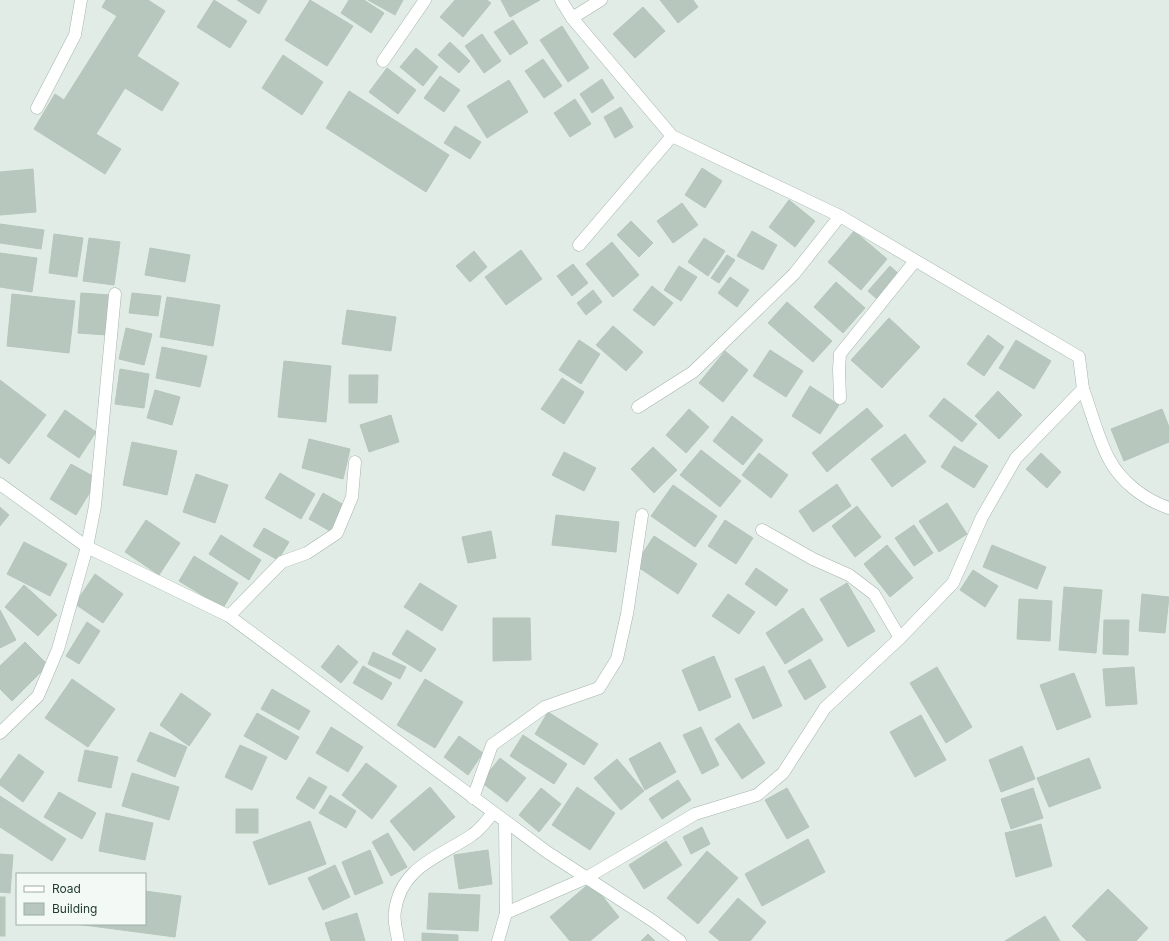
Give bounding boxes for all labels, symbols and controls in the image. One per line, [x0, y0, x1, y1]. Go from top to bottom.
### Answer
legend [16, 873, 146, 925]
text: Road [52, 881, 81, 896]
text: Building [52, 901, 97, 916]

